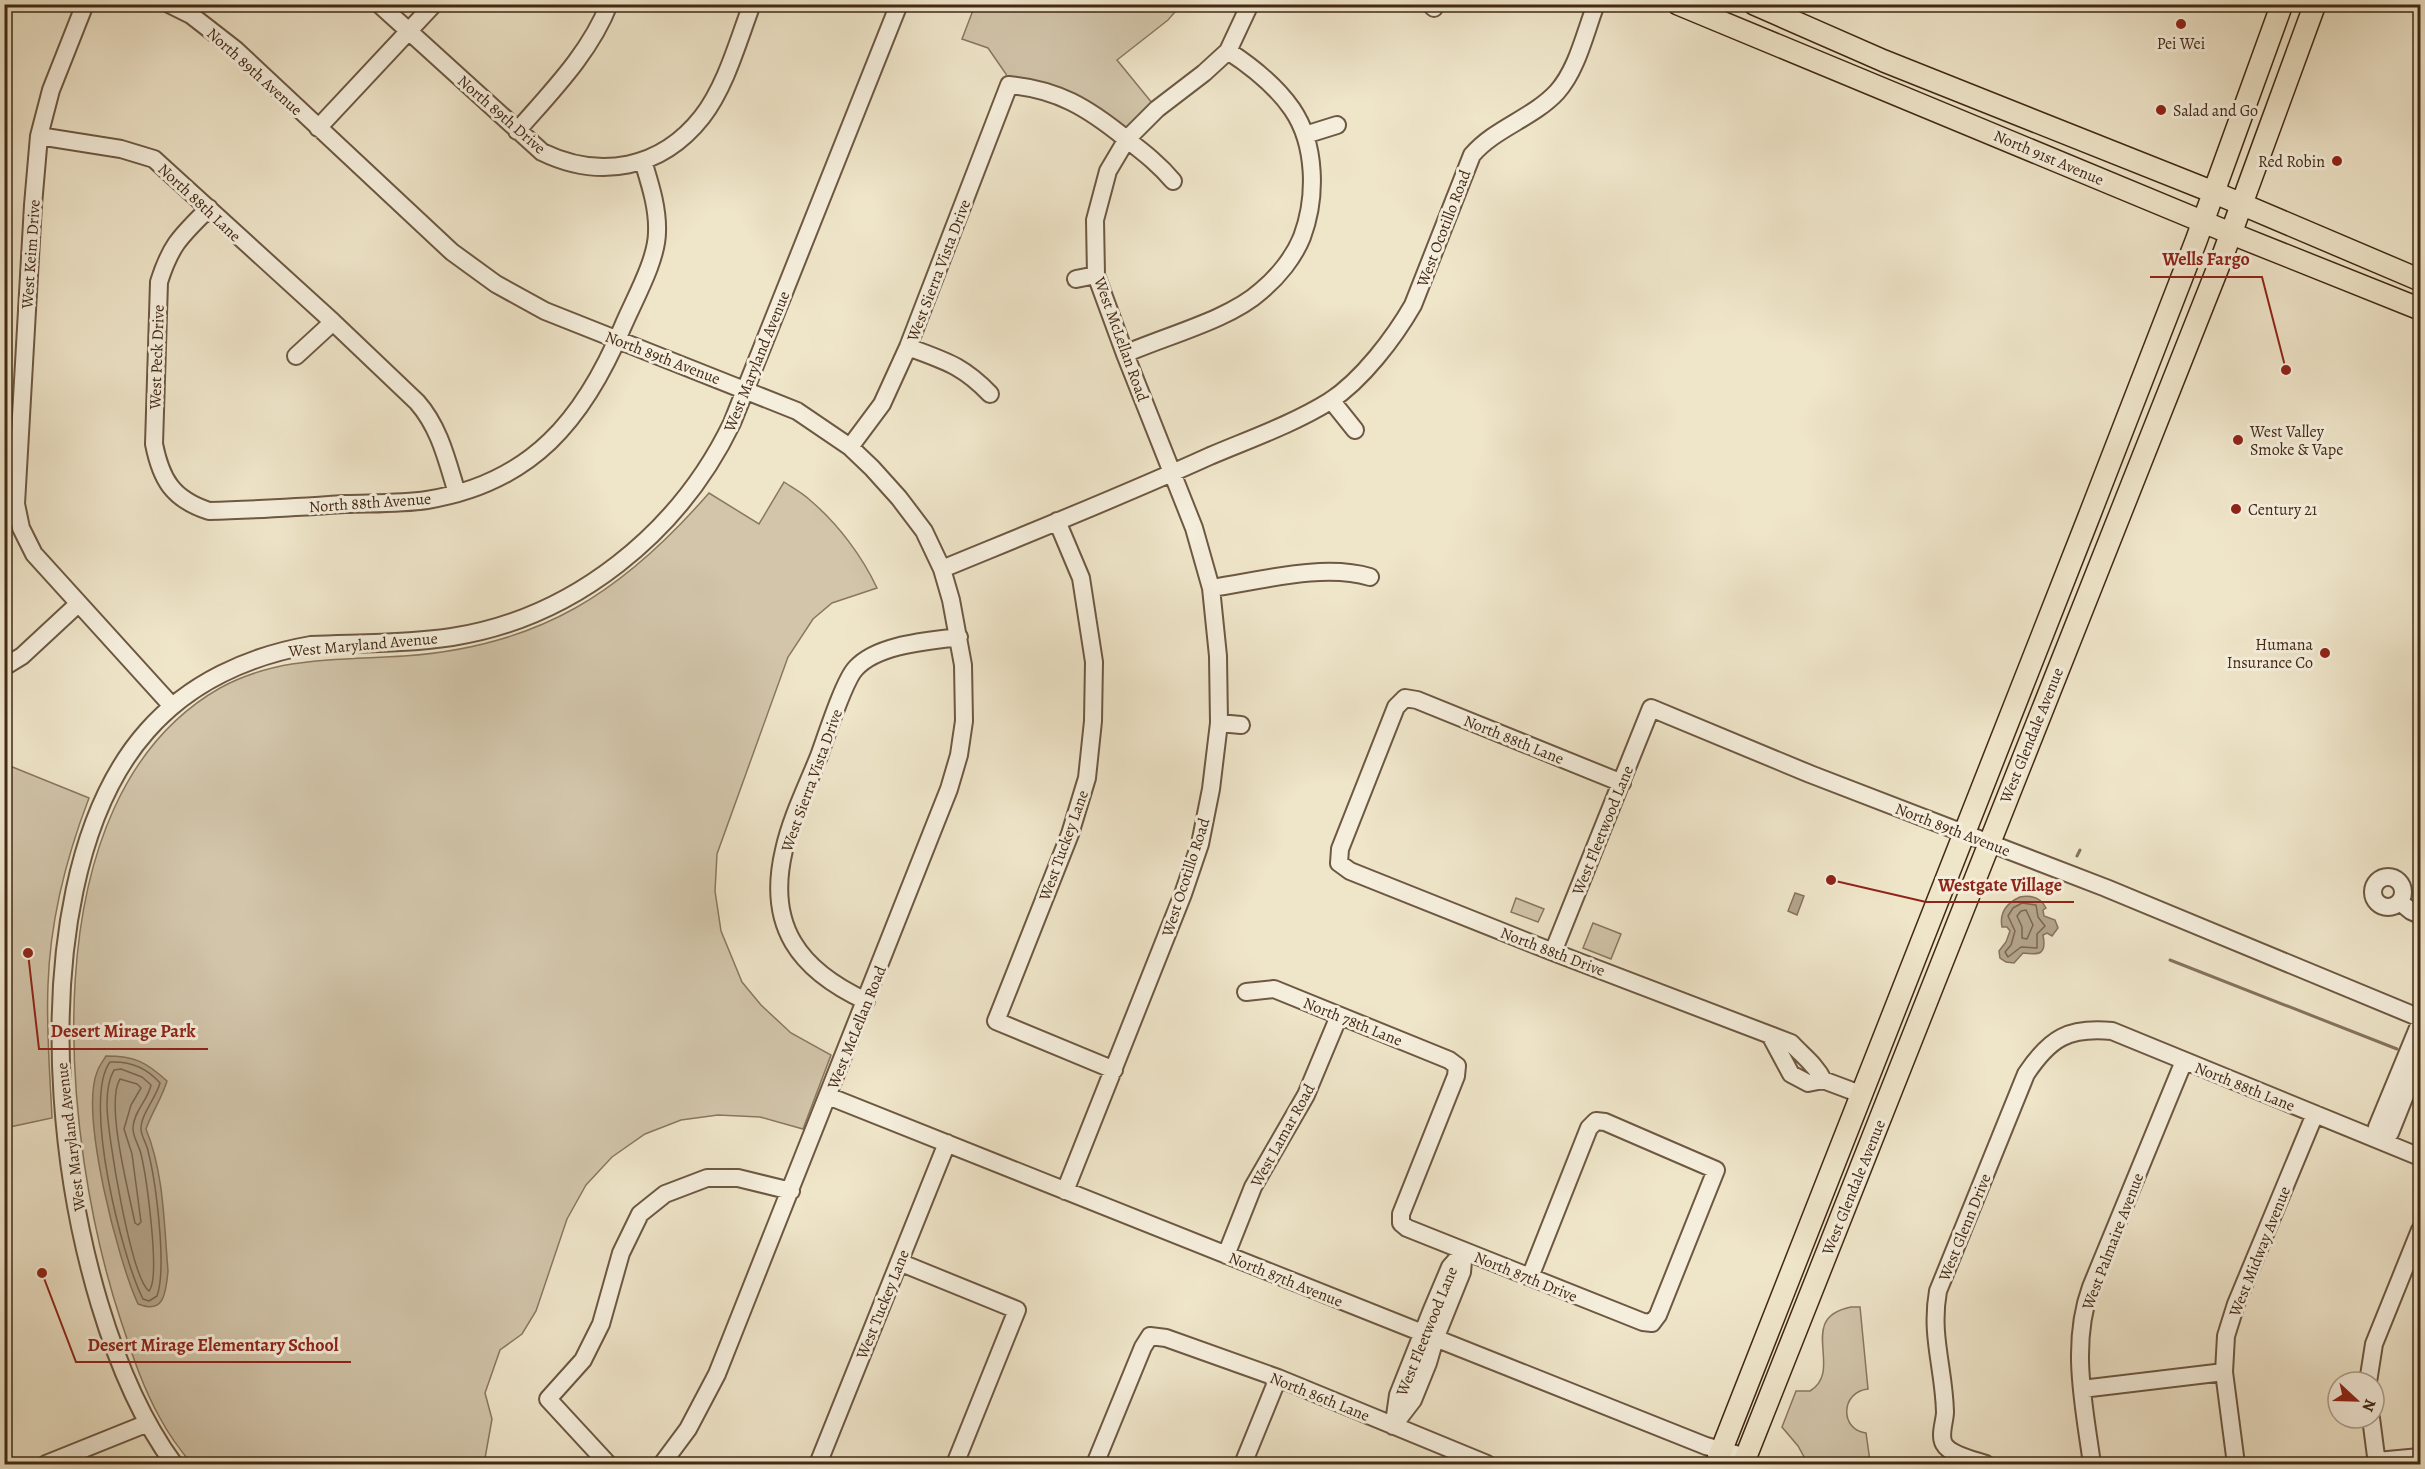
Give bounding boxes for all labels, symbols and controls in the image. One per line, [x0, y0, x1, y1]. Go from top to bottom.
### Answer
marker: Pei Wei [2174, 17, 2188, 31]
street label: North 89th Avenue [202, 23, 307, 121]
place label: Pei Wei [2157, 33, 2205, 55]
street label: North 89th Drive [453, 70, 550, 159]
place label: Salad and Go [2173, 100, 2258, 122]
marker: Salad and Go [2154, 103, 2168, 117]
street label: North 91st Avenue [1990, 125, 2107, 191]
place label: Red Robin [2258, 151, 2325, 173]
marker: Red Robin [2330, 154, 2344, 168]
street label: North 88th Lane [153, 158, 246, 247]
street label: West Ocotillo Road [1411, 166, 1476, 291]
street label: West Sierra Vista Drive [901, 196, 976, 345]
street label: West Keim Drive [16, 199, 46, 310]
callout: Wells Fargo [2150, 241, 2262, 277]
text: Wells Fargo [2161, 247, 2250, 271]
street label: West McLellan Road [1088, 273, 1154, 405]
street label: West Maryland Avenue [718, 288, 795, 436]
street label: West Peck Drive [144, 304, 170, 411]
street label: North 89th Avenue [602, 326, 724, 390]
place label: West Valley Smoke & Vape [2249, 421, 2344, 461]
marker: West Valley Smoke & Vape [2231, 433, 2245, 447]
street label: North 88th Avenue [308, 488, 432, 518]
place label: Century 21 [2248, 499, 2318, 521]
marker: Century 21 [2229, 502, 2243, 516]
street label: West Maryland Avenue [287, 628, 439, 663]
place label: Humana Insurance Co [2227, 634, 2314, 674]
marker: Humana Insurance Co [2318, 646, 2332, 660]
street label: West Glendale Avenue [1994, 664, 2069, 807]
street label: West Sierra Vista Drive [776, 706, 848, 856]
street label: North 88th Lane [1460, 710, 1567, 770]
street label: West Fleetwood Lane [1567, 762, 1639, 899]
street label: West Tuckey Lane [1033, 787, 1094, 905]
street label: North 89th Avenue [1892, 798, 2014, 862]
street label: West Ocotillo Road [1156, 815, 1216, 940]
callout: Westgate Village [1926, 866, 2074, 902]
text: Westgate Village [1937, 873, 2062, 897]
street label: North 88th Drive [1497, 922, 1608, 982]
street label: West McLellan Road [822, 962, 892, 1093]
street label: North 78th Lane [1300, 992, 1406, 1052]
callout: Desert Mirage Park [39, 1013, 208, 1049]
text: Desert Mirage Park [51, 1019, 196, 1043]
street label: North 88th Lane [2191, 1057, 2298, 1117]
street label: West Maryland Avenue [51, 1061, 91, 1213]
street label: West Lamar Road [1245, 1080, 1320, 1192]
street label: West Glendale Avenue [1816, 1116, 1891, 1259]
street label: West Glenn Drive [1933, 1170, 1996, 1285]
street label: West Palmaire Avenue [2076, 1170, 2149, 1314]
street label: West Midway Avenue [2223, 1183, 2296, 1321]
street label: West Tuckey Lane [851, 1246, 915, 1363]
street label: North 87th Drive [1471, 1246, 1581, 1308]
street label: North 87th Avenue [1225, 1247, 1346, 1313]
street label: West Fleetwood Lane [1391, 1263, 1463, 1400]
callout: Desert Mirage Elementary School [76, 1326, 351, 1362]
text: Desert Mirage Elementary School [88, 1333, 339, 1357]
street label: North 86th Lane [1266, 1367, 1373, 1427]
north arrow [2326, 1370, 2386, 1430]
text: N [2356, 1396, 2381, 1415]

